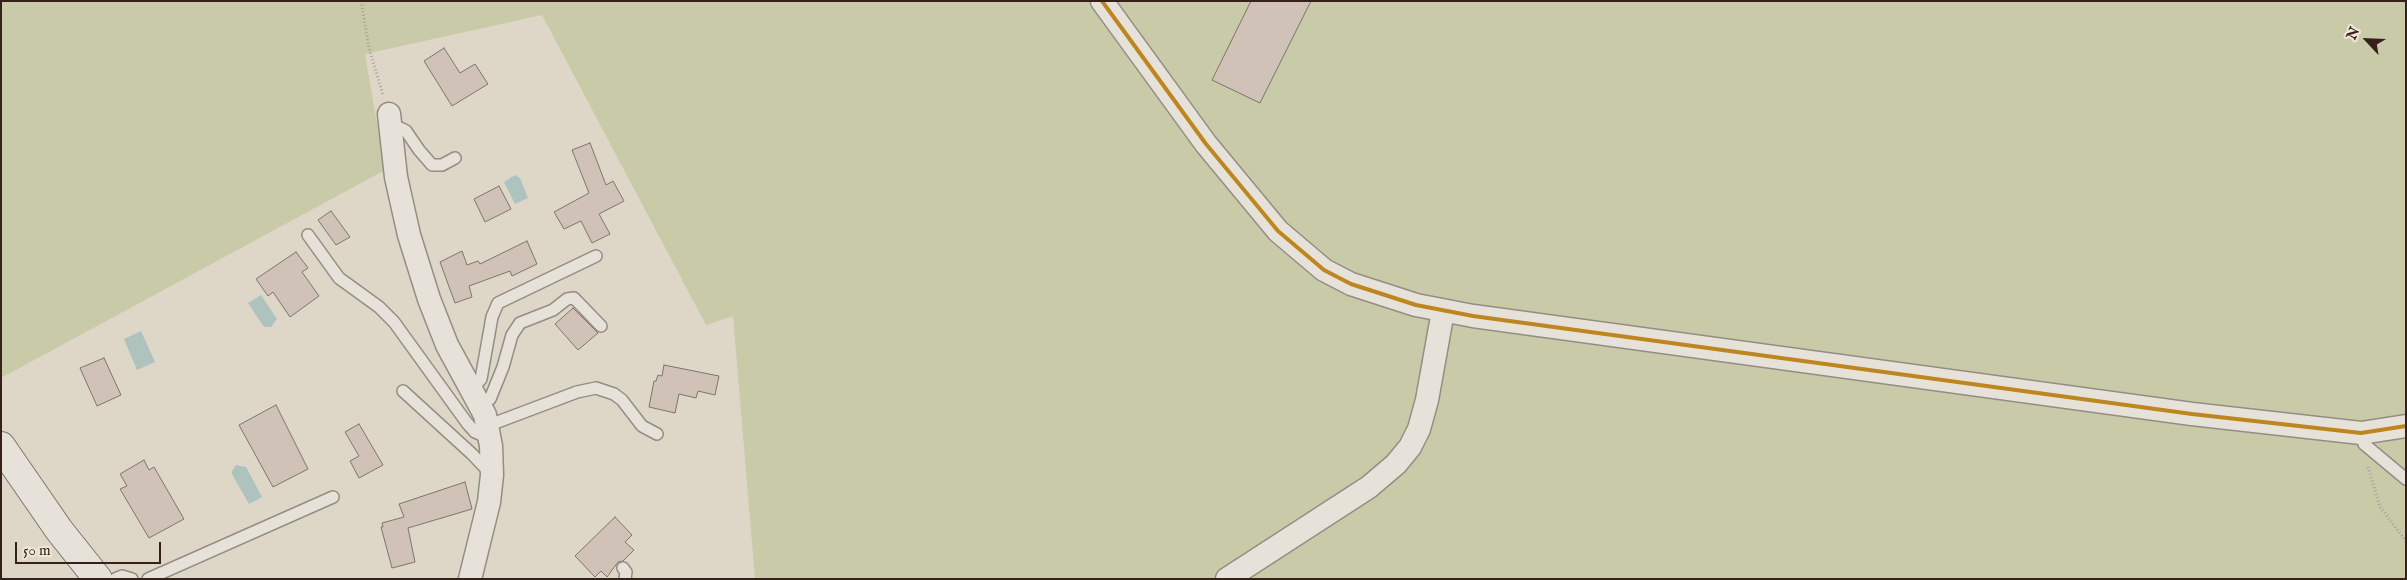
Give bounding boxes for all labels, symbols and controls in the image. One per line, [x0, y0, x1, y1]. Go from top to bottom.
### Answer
north arrow [2342, 15, 2392, 65]
text: N [2343, 24, 2364, 43]
scale bar [18, 532, 164, 564]
text: 50 m [23, 541, 51, 560]

